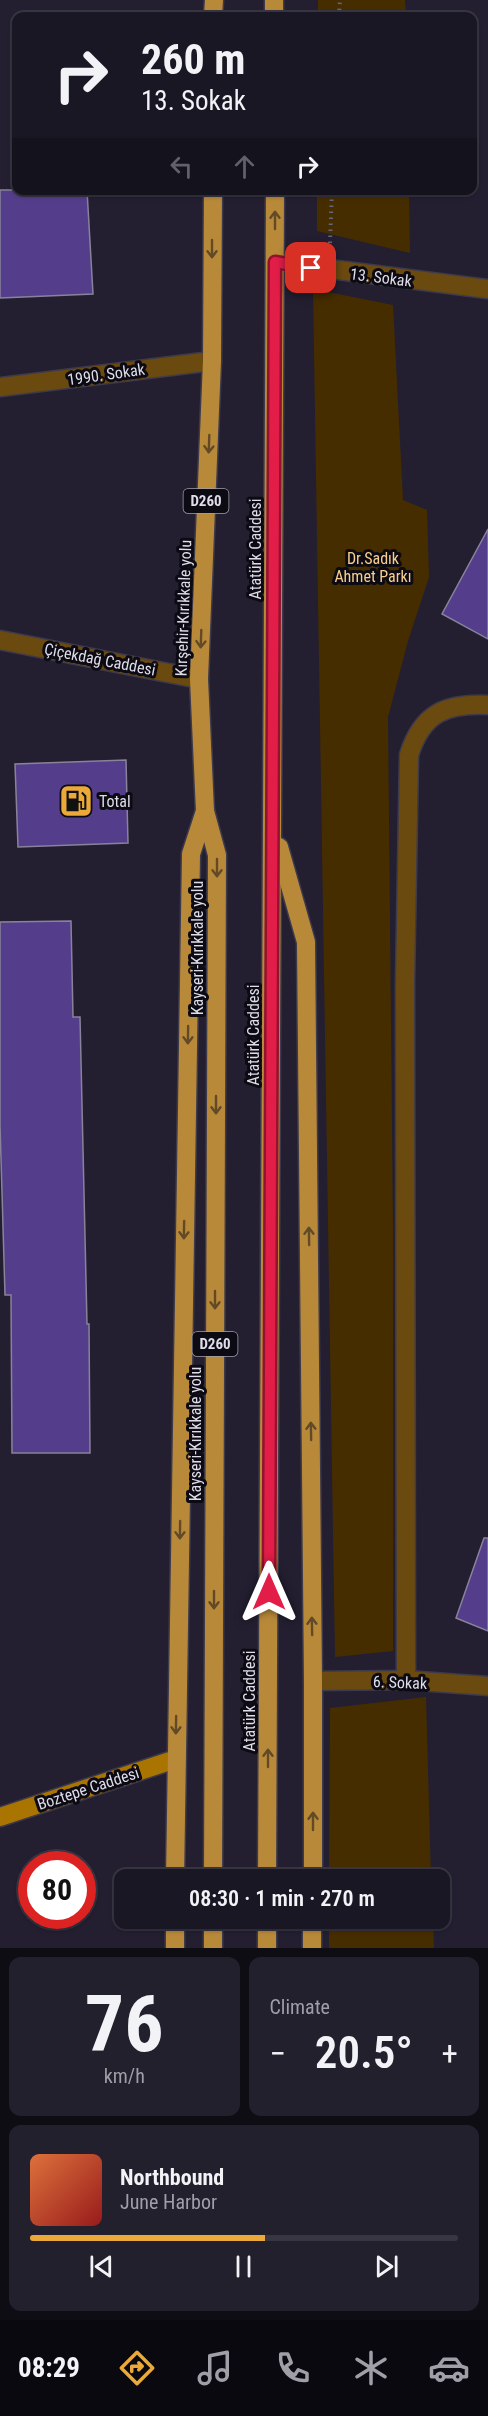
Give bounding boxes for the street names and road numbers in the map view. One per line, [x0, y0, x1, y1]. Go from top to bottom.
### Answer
street label: 13. Sokak [349, 264, 414, 291]
street label: 1990. Sokak [66, 360, 147, 389]
road number: D260 [184, 489, 228, 513]
street label: Atatürk Caddesi [246, 499, 265, 599]
street label: Kırşehir-Kırıkkale yolu [172, 540, 195, 677]
street label: Çiçekdağ Caddesi [43, 639, 157, 680]
street label: Kayseri-Kırıkkale yolu [188, 881, 207, 1015]
street label: Atatürk Caddesi [244, 985, 263, 1085]
road number: D260 [192, 1332, 238, 1356]
street label: Kayseri-Kırıkkale yolu [186, 1367, 205, 1501]
street label: Atatürk Caddesi [240, 1651, 259, 1751]
street label: 6. Sokak [373, 1672, 428, 1693]
street label: Boztepe Caddesi [35, 1763, 142, 1814]

